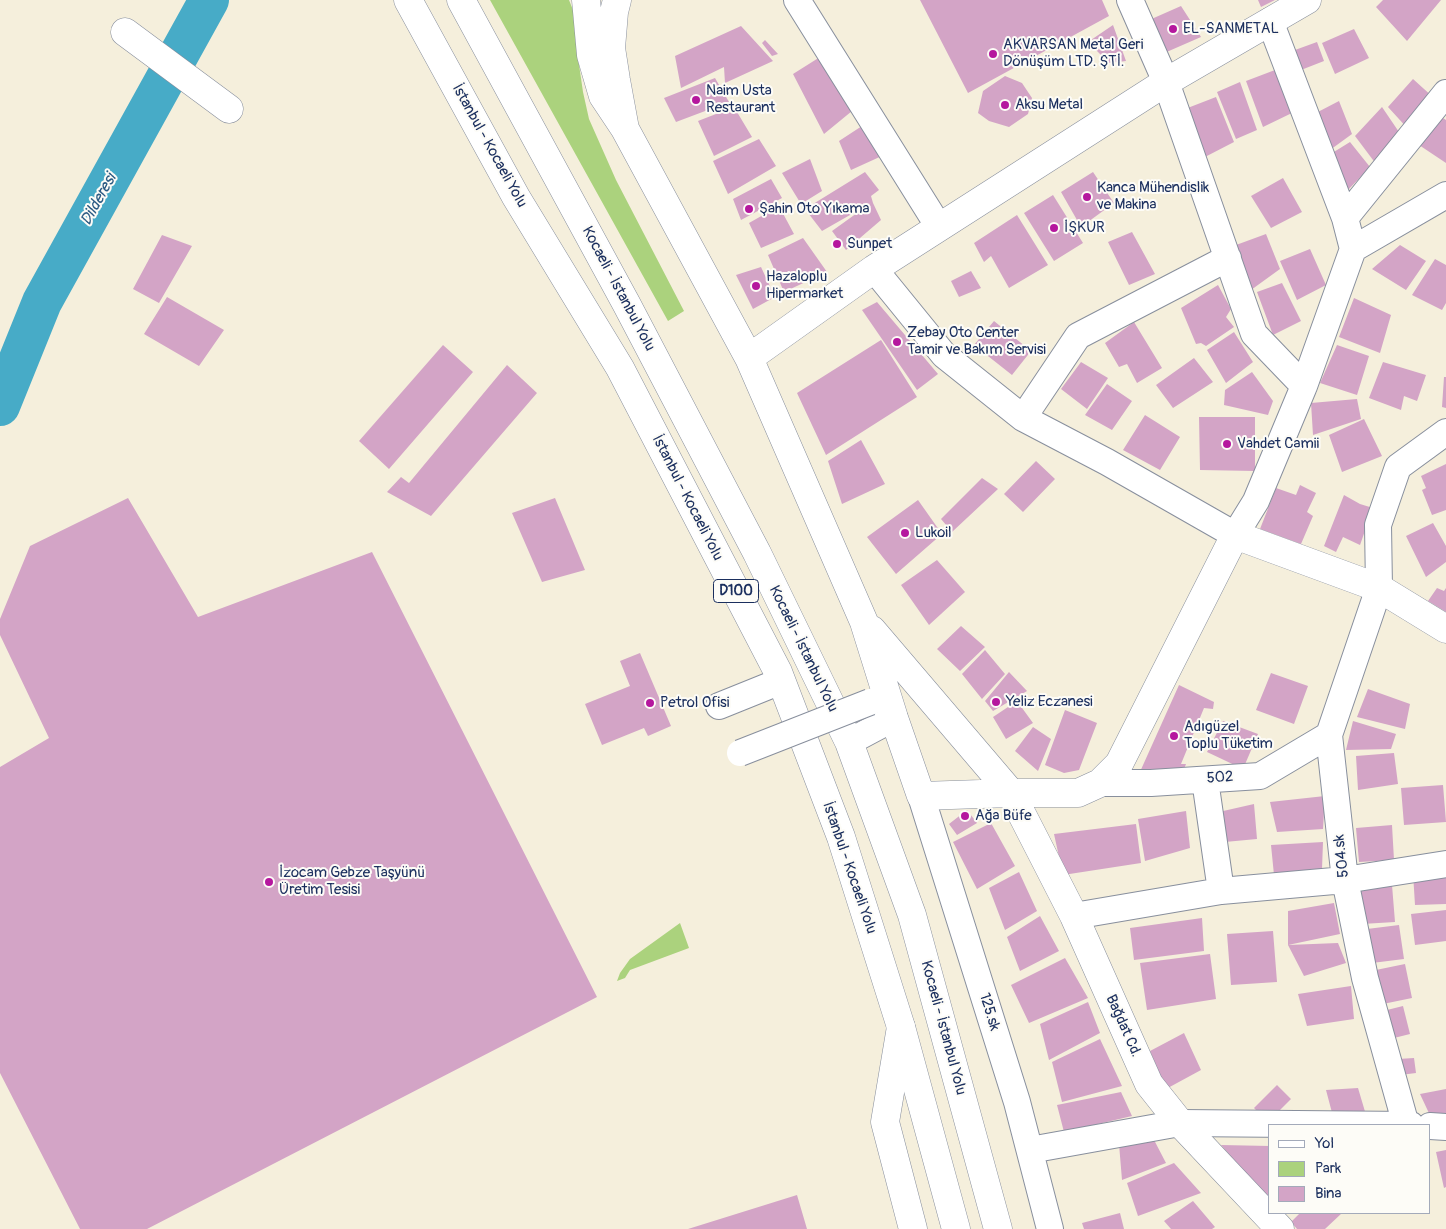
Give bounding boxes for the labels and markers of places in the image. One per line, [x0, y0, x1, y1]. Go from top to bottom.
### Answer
place label: EL-SANMETAL [1183, 20, 1279, 38]
marker: EL-SANMETAL [1167, 23, 1179, 35]
place label: AKVARSAN Metal Geri Dönüşüm LTD. ŞTİ. [1003, 36, 1143, 71]
marker: AKVARSAN Metal Geri Dönüşüm LTD. ŞTİ. [987, 48, 999, 60]
place label: Naim Usta Restaurant [706, 82, 775, 117]
marker: Naim Usta Restaurant [690, 94, 702, 106]
place label: Aksu Metal [1015, 96, 1083, 114]
marker: Aksu Metal [999, 99, 1011, 111]
place label: Kanca Mühendislik ve Makina [1097, 179, 1209, 214]
marker: Kanca Mühendislik ve Makina [1081, 191, 1093, 203]
place label: Şahin Oto Yıkama [759, 200, 869, 218]
marker: Şahin Oto Yıkama [743, 203, 755, 215]
place label: İŞKUR [1064, 219, 1105, 237]
marker: İŞKUR [1048, 222, 1060, 234]
place label: Sunpet [847, 235, 892, 253]
marker: Sunpet [831, 238, 843, 250]
place label: Hazaloplu Hipermarket [766, 268, 843, 303]
marker: Hazaloplu Hipermarket [750, 280, 762, 292]
place label: Zebay Oto Center Tamir ve Bakım Servisi [907, 324, 1046, 359]
marker: Zebay Oto Center Tamir ve Bakım Servisi [891, 336, 903, 348]
place label: Vahdet Camii [1237, 435, 1319, 453]
marker: Vahdet Camii [1221, 438, 1233, 450]
place label: Lukoil [915, 524, 952, 542]
marker: Lukoil [899, 527, 911, 539]
place label: Yeliz Eczanesi [1006, 693, 1093, 711]
place label: Petrol Ofisi [660, 694, 729, 712]
marker: Yeliz Eczanesi [990, 696, 1002, 708]
marker: Petrol Ofisi [644, 697, 656, 709]
place label: Adıgüzel Toplu Tüketim [1184, 718, 1273, 753]
marker: Adıgüzel Toplu Tüketim [1168, 730, 1180, 742]
place label: Ağa Büfe [975, 807, 1032, 825]
marker: Ağa Büfe [959, 810, 971, 822]
place label: İzocam Gebze Taşyünü Üretim Tesisi [279, 864, 425, 899]
marker: İzocam Gebze Taşyünü Üretim Tesisi [263, 876, 275, 888]

